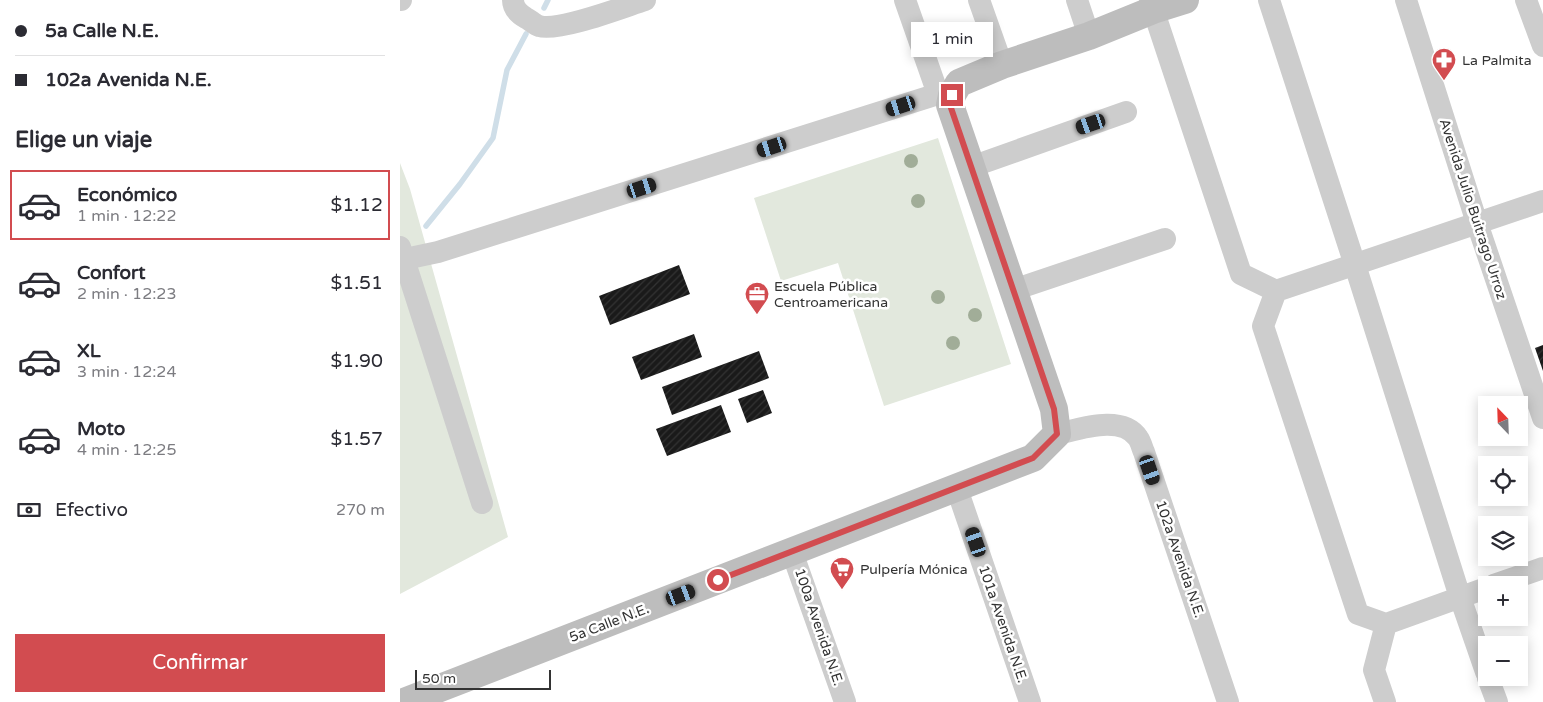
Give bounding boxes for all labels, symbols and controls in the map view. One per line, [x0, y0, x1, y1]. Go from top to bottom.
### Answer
text: 5a Calle N.E. [45, 20, 159, 42]
callout: 1 min [911, 22, 993, 58]
text: 1 min [931, 29, 973, 49]
pharmacy icon: La Palmita [1431, 47, 1457, 81]
place label: La Palmita [1462, 52, 1532, 69]
text: 102a Avenida N.E. [45, 69, 212, 91]
route end [941, 84, 963, 106]
car [884, 94, 917, 118]
car [1074, 112, 1107, 136]
street label: Avenida Julio Buitrago Urroz [1436, 116, 1510, 302]
text: Elige un viaje [15, 127, 152, 153]
car [755, 135, 788, 159]
car [625, 176, 658, 200]
icon: car [17, 183, 62, 228]
text: Económico [77, 184, 177, 206]
text: $1.12 [331, 194, 383, 216]
text: 1 min · 12:22 [77, 206, 176, 226]
icon: car [17, 261, 62, 306]
text: Confort [77, 262, 146, 284]
text: $1.51 [331, 272, 383, 294]
place label: Escuela Pública Centroamericana [774, 278, 888, 311]
office icon: Escuela Pública Centroamericana [744, 281, 770, 315]
text: 2 min · 12:23 [77, 284, 176, 304]
icon: car [17, 339, 62, 384]
text: XL [77, 340, 101, 362]
text: $1.90 [331, 350, 383, 372]
text: 3 min · 12:24 [77, 362, 176, 382]
north arrow [1478, 396, 1528, 446]
map controls [1478, 396, 1528, 686]
icon: car [17, 417, 62, 462]
text: Moto [77, 418, 125, 440]
text: $1.57 [331, 428, 383, 450]
text: 4 min · 12:25 [77, 440, 176, 460]
car [1138, 453, 1161, 487]
button: locate [1478, 456, 1528, 506]
icon: cash [15, 496, 43, 524]
street label: 102a Avenida N.E. [1152, 498, 1208, 620]
text: Efectivo [55, 499, 128, 521]
text: 270 m [336, 500, 385, 520]
button: layers [1478, 516, 1528, 566]
car [964, 525, 987, 559]
supermarket icon: Pulpería Mónica [829, 556, 855, 590]
place label: Pulpería Mónica [860, 561, 968, 578]
street label: 101a Avenida N.E. [975, 563, 1031, 685]
street label: 100a Avenida N.E. [791, 566, 847, 688]
route start [707, 569, 729, 591]
button: + [1478, 576, 1528, 626]
car [664, 583, 697, 607]
street label: 5a Calle N.E. [567, 600, 651, 646]
button: Confirmar [15, 634, 385, 692]
button: − [1478, 636, 1528, 686]
scale bar [415, 667, 551, 690]
text: 50 m [422, 670, 456, 687]

